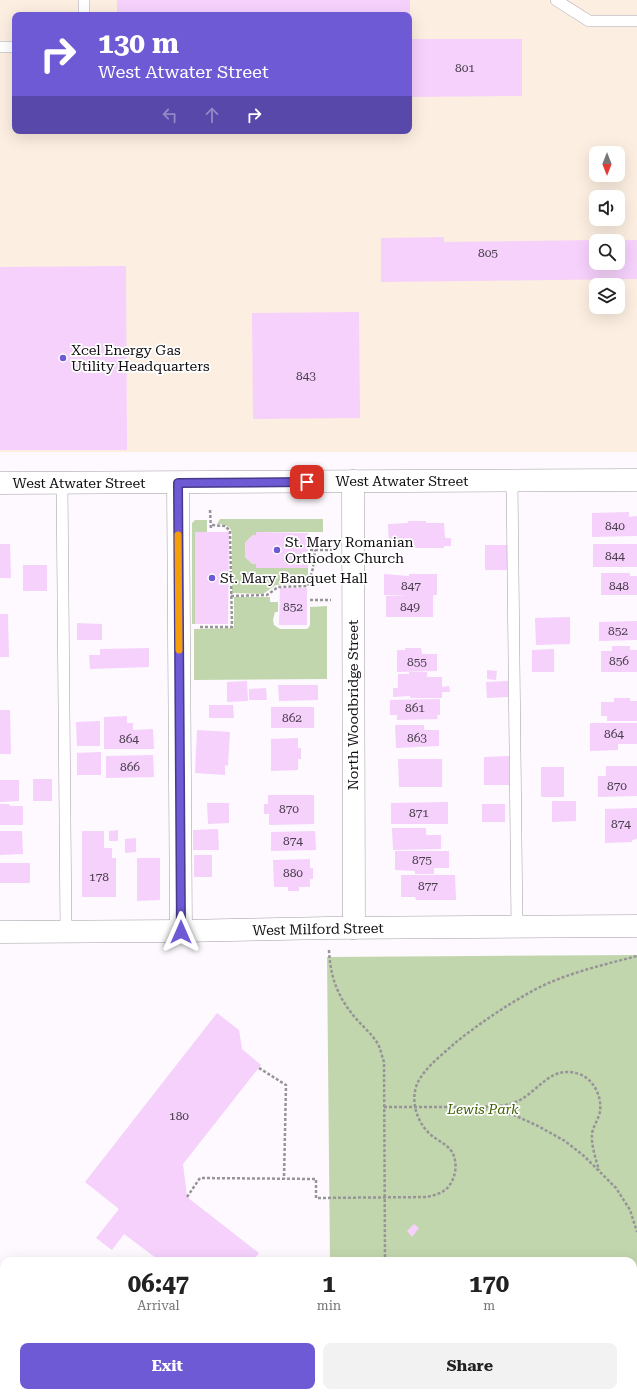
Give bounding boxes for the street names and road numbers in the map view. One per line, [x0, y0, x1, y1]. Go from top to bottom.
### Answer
street label: West Atwater Street [336, 473, 468, 489]
street label: West Atwater Street [13, 475, 145, 491]
street label: North Woodbridge Street [345, 620, 361, 790]
street label: West Milford Street [252, 920, 384, 938]

